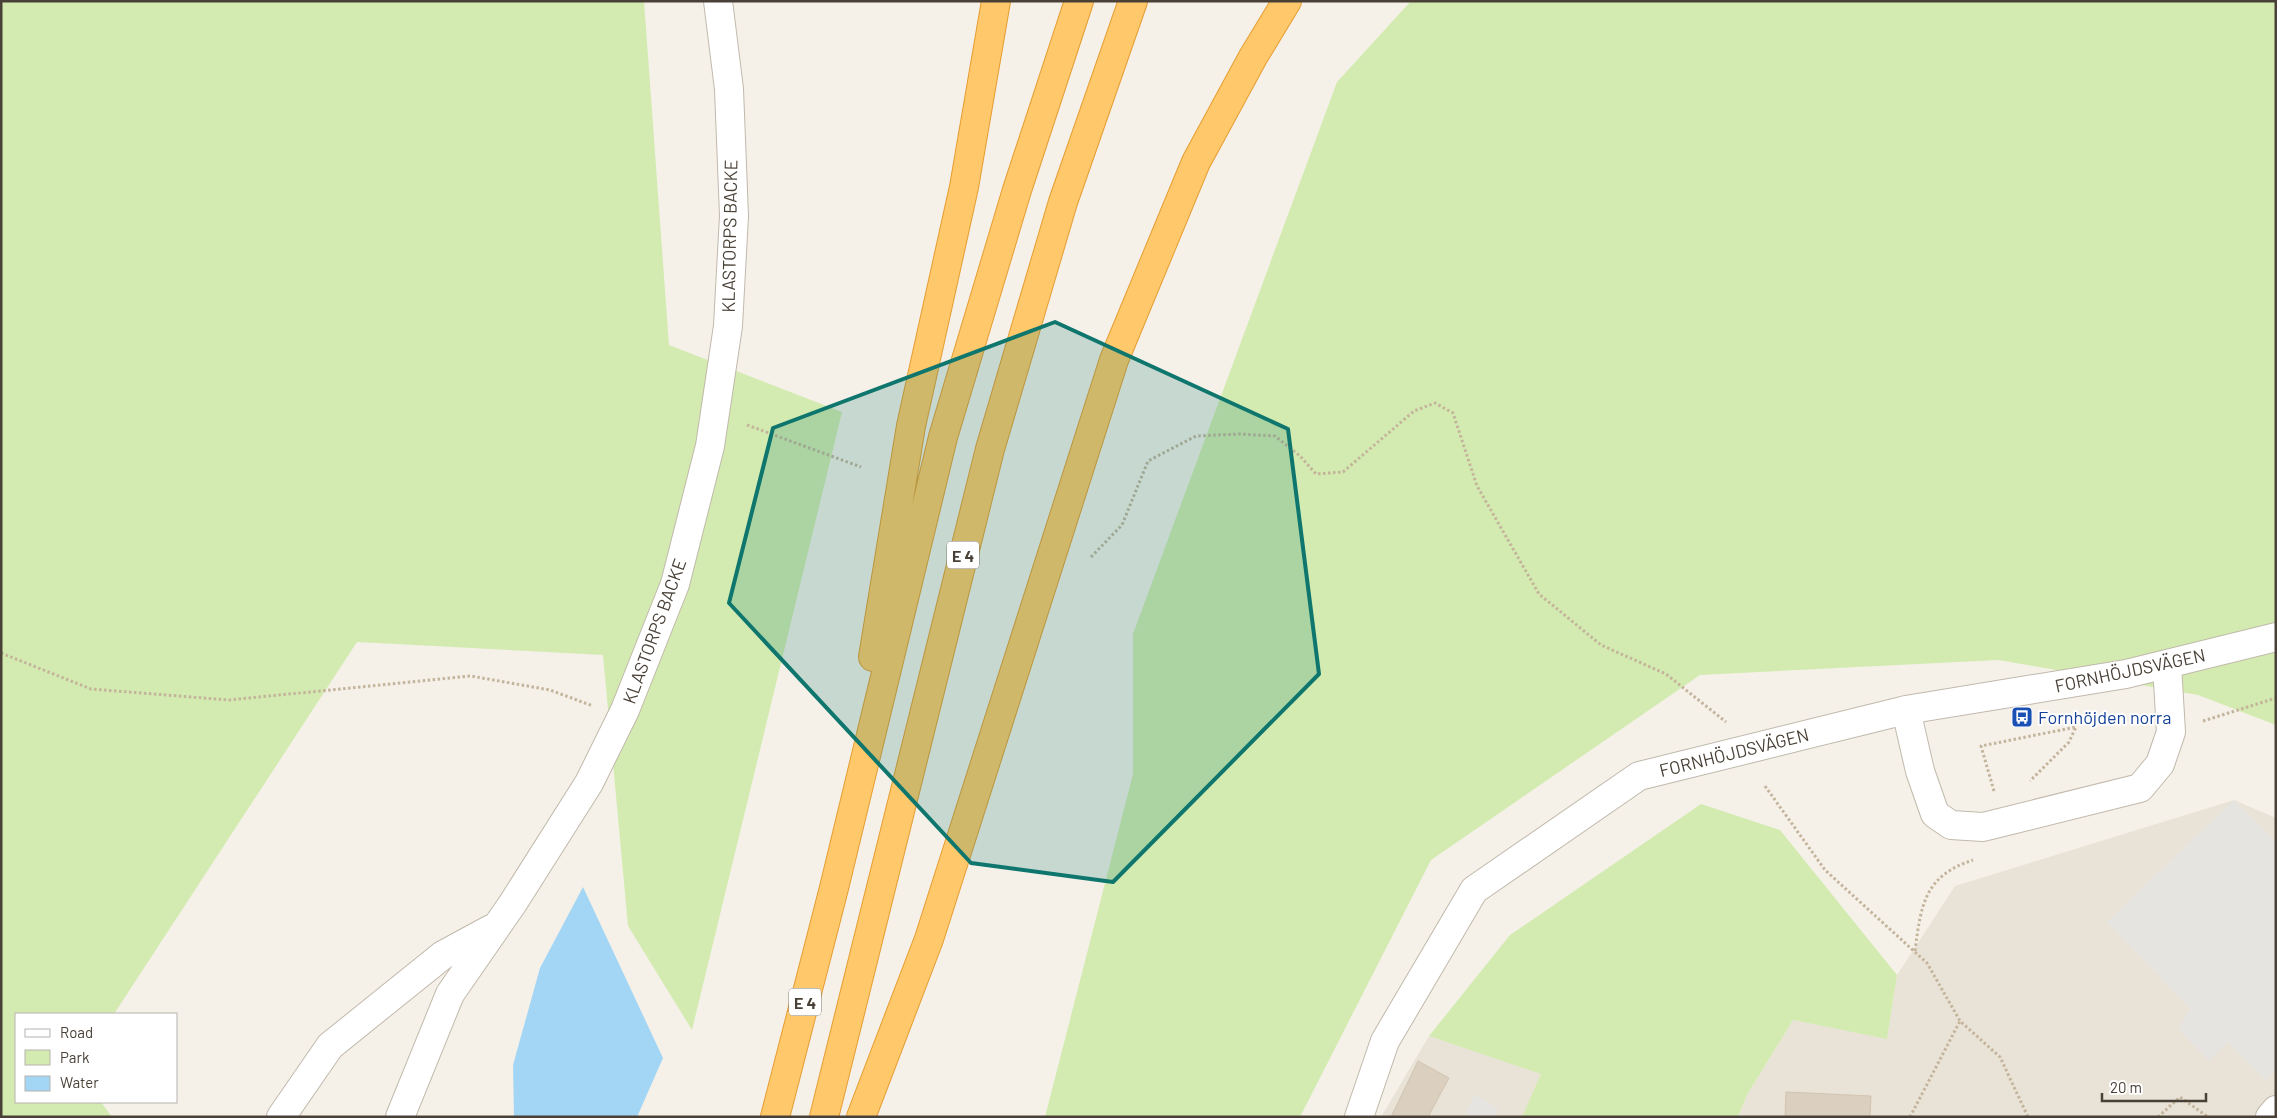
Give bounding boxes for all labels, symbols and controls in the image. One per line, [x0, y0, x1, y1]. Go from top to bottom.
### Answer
street label: KLASTORPS BACKE [717, 159, 741, 313]
road number: E 4 [947, 542, 979, 568]
street label: KLASTORPS BACKE [617, 555, 691, 707]
street label: FORNHÖJDSVÄGEN [2053, 643, 2207, 697]
bus stop icon: Fornhöjden norra [2010, 705, 2034, 729]
place label: Fornhöjden norra [2038, 706, 2172, 728]
street label: FORNHÖJDSVÄGEN [1657, 723, 1811, 781]
road number: E 4 [789, 989, 821, 1016]
legend [15, 1013, 178, 1103]
text: Road [60, 1023, 93, 1041]
text: Park [60, 1048, 90, 1066]
scale bar [2102, 1070, 2206, 1102]
text: Water [60, 1073, 99, 1091]
text: 20 m [2110, 1078, 2142, 1096]

